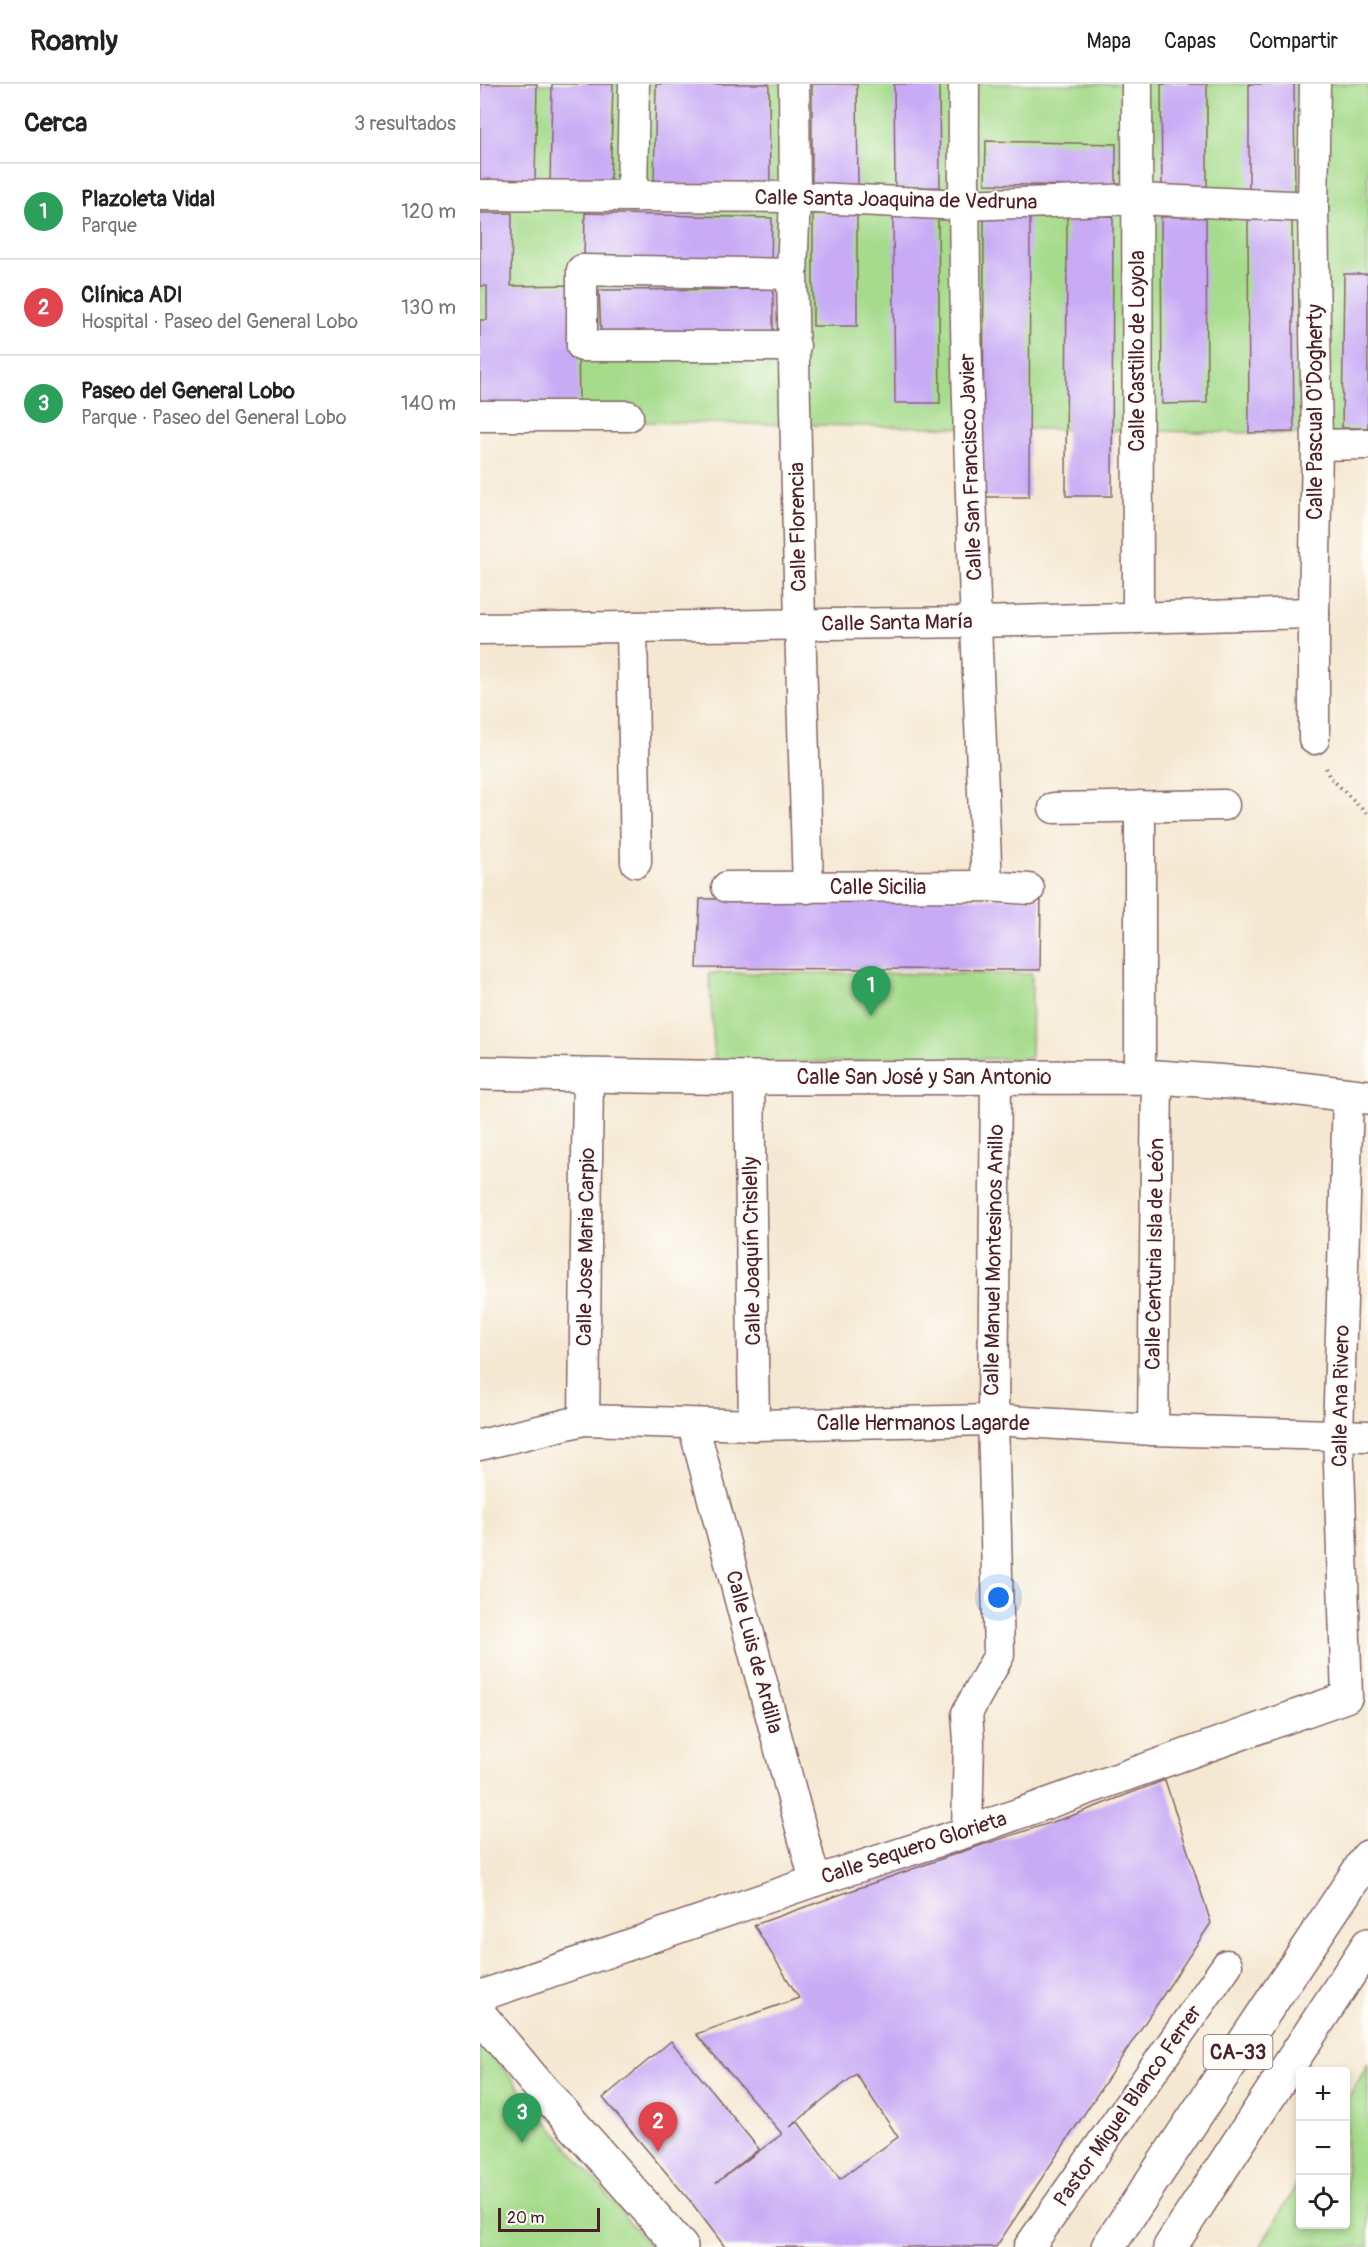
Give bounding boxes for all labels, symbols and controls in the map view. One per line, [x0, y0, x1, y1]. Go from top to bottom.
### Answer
text: Roamly [30, 24, 118, 59]
text: Mapa [1087, 28, 1131, 55]
text: Capas [1164, 28, 1216, 55]
text: Compartir [1249, 28, 1338, 55]
text: Cerca [24, 107, 87, 139]
text: 3 resultados [354, 111, 456, 136]
street label: Calle Santa Joaquina de Vedruna [754, 184, 1038, 216]
text: Plazoleta Vidal [81, 185, 215, 213]
text: 1 [40, 199, 47, 224]
text: 120 m [401, 199, 456, 224]
text: Parque [81, 213, 137, 238]
street label: Calle Castillo de Loyola [1124, 250, 1151, 452]
text: Clínica ADI [81, 281, 183, 309]
text: 2 [38, 295, 49, 320]
text: 130 m [401, 295, 456, 320]
street label: Calle Pascual O'Dogherty [1302, 304, 1329, 520]
text: Hospital · Paseo del General Lobo [81, 309, 358, 334]
street label: Calle San Francisco Javier [954, 352, 988, 581]
text: Paseo del General Lobo [81, 377, 295, 405]
text: 3 [38, 391, 49, 416]
text: 140 m [401, 391, 456, 416]
text: Parque · Paseo del General Lobo [81, 405, 347, 430]
street label: Calle Florencia [783, 462, 813, 592]
street label: Calle Santa María [821, 608, 973, 638]
street label: Calle Sicilia [830, 874, 926, 901]
pin: 1 [852, 966, 890, 1016]
street label: Calle San José y San Antonio [797, 1064, 1051, 1091]
street label: Calle Manuel Montesinos Anillo [978, 1124, 1010, 1396]
street label: Calle Centuria Isla de León [1139, 1138, 1171, 1370]
street label: Calle Jose Maria Carpio [571, 1147, 601, 1347]
street label: Calle Joaquín Crislelly [737, 1156, 767, 1346]
street label: Calle Ana Rivero [1326, 1325, 1356, 1467]
street label: Calle Hermanos Lagarde [816, 1410, 1030, 1437]
street label: Calle Luis de Ardilla [719, 1568, 789, 1736]
your location [984, 1583, 1013, 1612]
street label: Calle Sequero Glorieta [818, 1805, 1010, 1891]
street label: Pastor Miguel Blanco Ferrer [1048, 1999, 1208, 2212]
road number: CA-33 [1204, 2035, 1272, 2069]
map controls [1296, 2067, 1350, 2229]
button: + [1296, 2067, 1350, 2121]
pin: 3 [502, 2094, 542, 2143]
pin: 2 [638, 2102, 678, 2152]
button: − [1296, 2121, 1350, 2175]
button: locate [1296, 2175, 1350, 2229]
scale bar [498, 2205, 600, 2232]
text: 20 m [507, 2208, 545, 2228]

